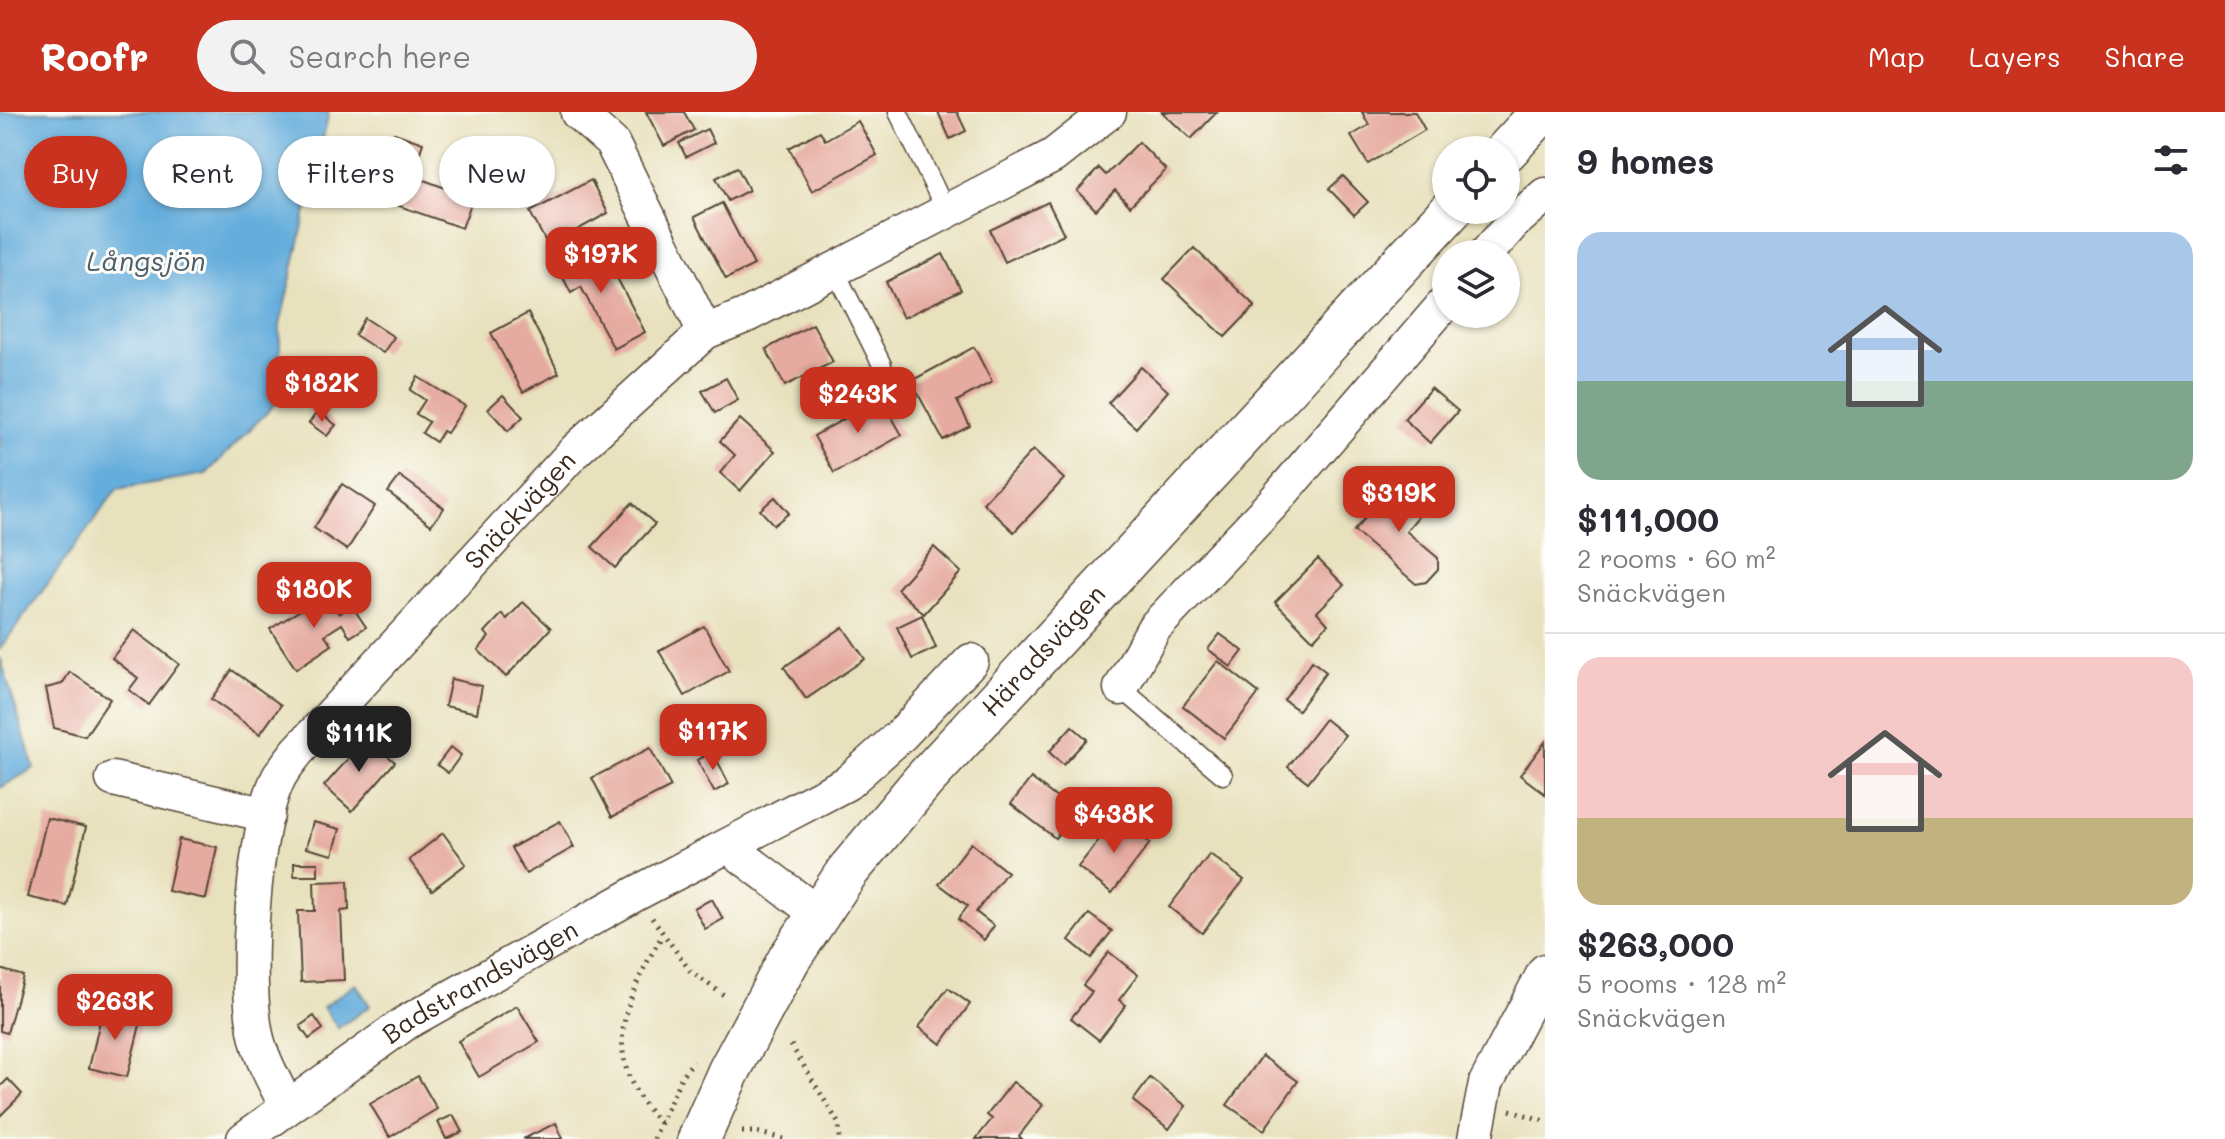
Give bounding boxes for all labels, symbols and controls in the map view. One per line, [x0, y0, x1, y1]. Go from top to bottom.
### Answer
search box [197, 20, 757, 92]
text: Roofr [40, 31, 149, 81]
icon: search [225, 34, 269, 78]
text: Search here [289, 36, 471, 76]
text: Map [1868, 38, 1925, 74]
text: Layers [1969, 38, 2061, 74]
text: Share [2105, 38, 2185, 74]
chip: Buy [24, 136, 127, 208]
chip: Rent [143, 136, 262, 208]
chip: Filters [278, 136, 423, 208]
chip: New [439, 136, 555, 208]
map controls [1432, 136, 1520, 328]
button: locate [1432, 136, 1520, 224]
text: 9 homes [1577, 138, 1714, 183]
icon: filters [2149, 138, 2193, 182]
pin: $197K [545, 227, 657, 295]
text: $197K [564, 236, 638, 270]
button: layers [1432, 240, 1520, 328]
water label: Långsjön [86, 242, 206, 278]
icon: home [1813, 284, 1957, 428]
pin: $182K [266, 356, 378, 424]
text: $182K [284, 365, 360, 399]
pin: $243K [802, 367, 914, 435]
text: $243K [818, 376, 898, 410]
street label: Snäckvägen [457, 443, 583, 576]
pin: $319K [1343, 466, 1455, 534]
text: $319K [1361, 475, 1437, 509]
text: $111,000 [1577, 496, 1719, 541]
text: 2 rooms · 60 m² [1577, 541, 1776, 575]
pin: $180K [258, 562, 370, 630]
text: $180K [275, 571, 353, 605]
text: Snäckvägen [1577, 575, 1726, 609]
street label: Häradsvägen [973, 577, 1112, 723]
pin: $117K [657, 704, 769, 772]
pin: $111K [303, 706, 415, 774]
icon: home [1813, 709, 1957, 853]
text: $117K [678, 713, 748, 747]
text: $111K [325, 715, 393, 749]
pin: $438K [1058, 787, 1170, 855]
text: $438K [1073, 796, 1155, 830]
street label: Badstrandsvägen [375, 912, 584, 1051]
text: $263,000 [1577, 921, 1734, 966]
text: 5 rooms · 128 m² [1577, 966, 1786, 1000]
pin: $263K [59, 974, 171, 1042]
text: $263K [75, 983, 155, 1017]
text: Snäckvägen [1577, 1000, 1726, 1034]

